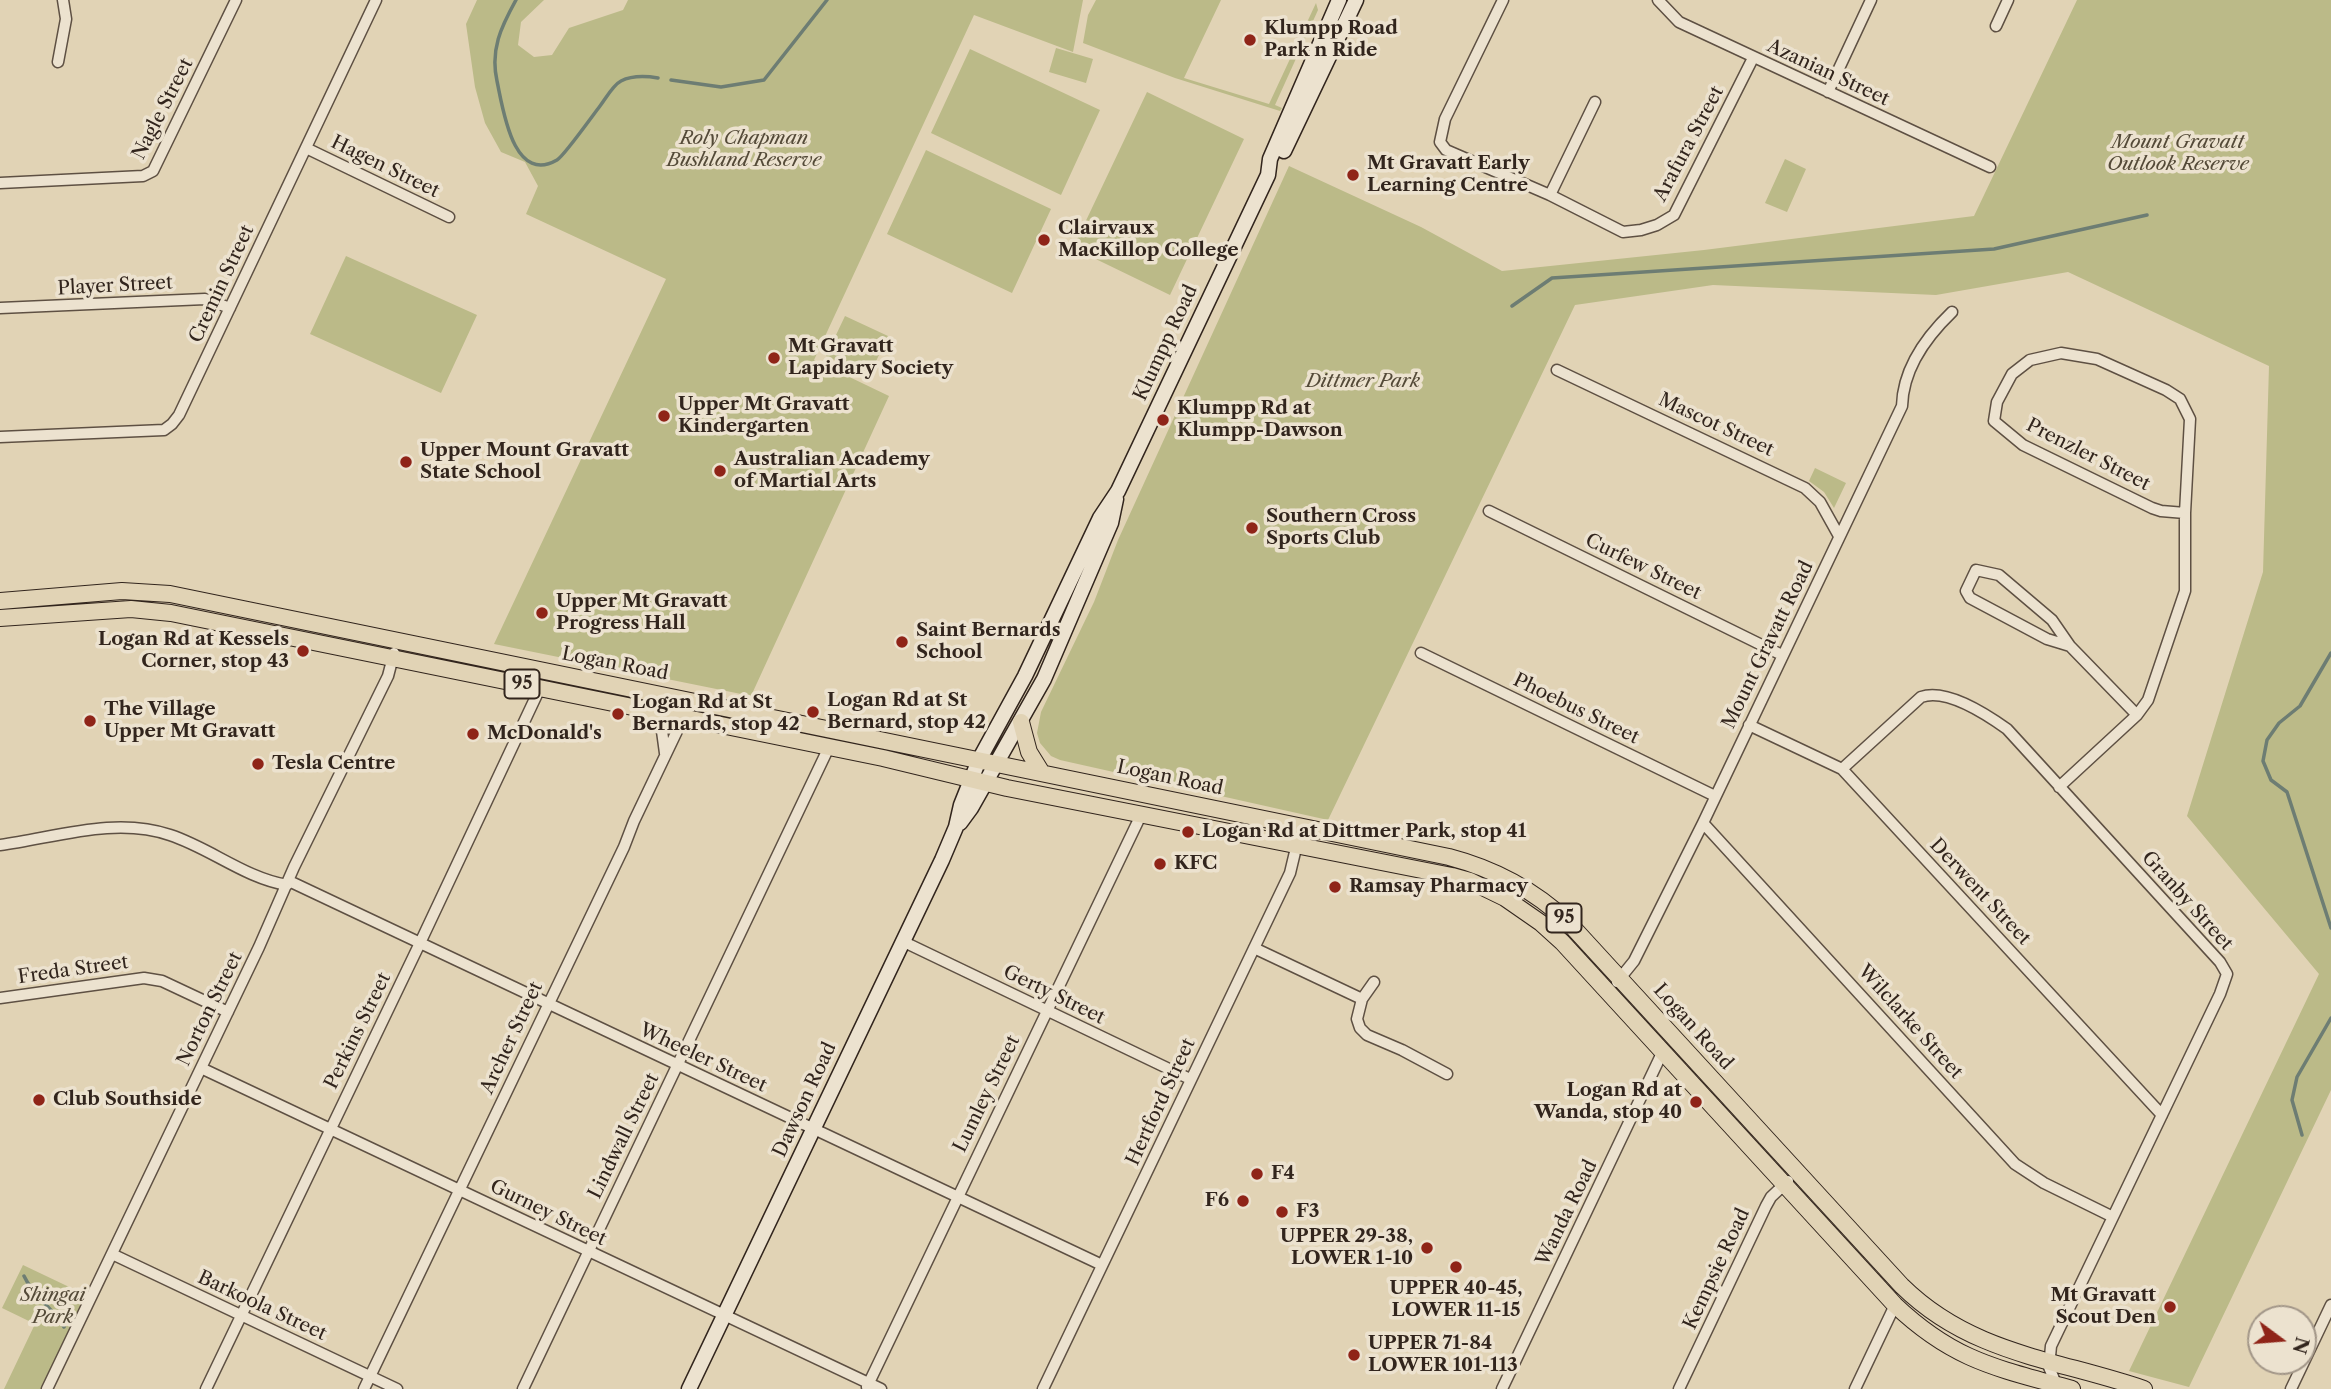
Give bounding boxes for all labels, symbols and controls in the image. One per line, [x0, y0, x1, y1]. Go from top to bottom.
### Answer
place label: Klumpp Road Park n Ride [1264, 18, 1398, 62]
marker: Klumpp Road Park n Ride [1242, 32, 1258, 48]
street label: Azanian Street [1763, 35, 1893, 111]
street label: Nagle Street [128, 55, 198, 163]
street label: Arafura Street [1649, 82, 1729, 206]
park label: Roly Chapman Bushland Reserve [667, 128, 821, 172]
street label: Hagen Street [327, 131, 443, 203]
park label: Mount Gravatt Outlook Reserve [2107, 132, 2249, 176]
place label: Mt Gravatt Early Learning Centre [1367, 153, 1530, 197]
marker: Mt Gravatt Early Learning Centre [1345, 167, 1361, 183]
place label: Clairvaux MacKillop College [1058, 218, 1239, 262]
street label: Cremin Street [185, 221, 259, 347]
marker: Clairvaux MacKillop College [1036, 232, 1052, 248]
street label: Player Street [57, 272, 173, 300]
street label: Klumpp Road [1129, 281, 1203, 405]
place label: Mt Gravatt Lapidary Society [788, 336, 953, 380]
marker: Mt Gravatt Lapidary Society [766, 350, 782, 366]
park label: Dittmer Park [1306, 371, 1420, 393]
street label: Mascot Street [1655, 388, 1777, 462]
place label: Upper Mt Gravatt Kindergarten [678, 394, 849, 438]
place label: Klumpp Rd at Klumpp-Dawson [1177, 398, 1343, 442]
marker: Upper Mt Gravatt Kindergarten [656, 408, 672, 424]
marker: Klumpp Rd at Klumpp-Dawson [1155, 412, 1171, 428]
street label: Prenzler Street [2022, 414, 2154, 496]
place label: Upper Mount Gravatt State School [420, 440, 629, 484]
place label: Australian Academy of Martial Arts [734, 449, 930, 493]
marker: Upper Mount Gravatt State School [398, 454, 414, 470]
marker: Australian Academy of Martial Arts [712, 463, 728, 479]
place label: Southern Cross Sports Club [1266, 506, 1416, 550]
marker: Southern Cross Sports Club [1244, 520, 1260, 536]
street label: Curfew Street [1581, 529, 1705, 605]
street label: Mount Gravatt Road [1717, 557, 1819, 733]
place label: Upper Mt Gravatt Progress Hall [556, 591, 727, 635]
marker: Upper Mt Gravatt Progress Hall [534, 605, 550, 621]
place label: Saint Bernards School [916, 620, 1061, 664]
place label: Logan Rd at Kessels Corner, stop 43 [98, 629, 289, 673]
marker: Saint Bernards School [894, 634, 910, 650]
marker: Logan Rd at Kessels Corner, stop 43 [295, 643, 311, 659]
street label: Logan Road [560, 643, 670, 685]
street label: Phoebus Street [1509, 669, 1643, 749]
road number: 95 [504, 670, 540, 698]
place label: Logan Rd at St Bernard, stop 42 [827, 690, 986, 734]
place label: Logan Rd at St Bernards, stop 42 [632, 692, 800, 736]
place label: The Village Upper Mt Gravatt [104, 699, 275, 743]
marker: Logan Rd at St Bernard, stop 42 [805, 704, 821, 720]
marker: Logan Rd at St Bernards, stop 42 [610, 706, 626, 722]
marker: The Village Upper Mt Gravatt [82, 713, 98, 729]
place label: McDonald's [487, 723, 602, 745]
marker: McDonald's [465, 726, 481, 742]
place label: Tesla Centre [272, 753, 395, 775]
marker: Tesla Centre [250, 756, 266, 772]
street label: Logan Road [1115, 756, 1225, 800]
place label: Logan Rd at Dittmer Park, stop 41 [1202, 821, 1526, 843]
marker: Logan Rd at Dittmer Park, stop 41 [1180, 824, 1196, 840]
street label: Derwent Street [1925, 834, 2035, 950]
street label: Granby Street [2136, 847, 2238, 955]
place label: KFC [1174, 853, 1217, 875]
marker: KFC [1152, 856, 1168, 872]
place label: Ramsay Pharmacy [1349, 876, 1528, 898]
marker: Ramsay Pharmacy [1327, 879, 1343, 895]
road number: 95 [1546, 903, 1582, 932]
street label: Norton Street [173, 948, 247, 1070]
street label: Freda Street [16, 951, 130, 989]
street label: Wilclarke Street [1853, 960, 1967, 1084]
street label: Gerty Street [1000, 961, 1108, 1029]
street label: Perkins Street [320, 969, 396, 1093]
street label: Archer Street [476, 978, 548, 1098]
street label: Logan Road [1648, 979, 1738, 1075]
street label: Wheeler Street [636, 1019, 770, 1097]
street label: Lumley Street [949, 1032, 1025, 1156]
street label: Hertford Street [1122, 1035, 1200, 1169]
street label: Dawson Road [768, 1039, 842, 1161]
street label: Lindwall Street [584, 1069, 664, 1203]
place label: Logan Rd at Wanda, stop 40 [1534, 1080, 1682, 1124]
place label: Club Southside [53, 1089, 202, 1111]
marker: Club Southside [31, 1092, 47, 1108]
marker: Logan Rd at Wanda, stop 40 [1688, 1094, 1704, 1110]
street label: Wanda Road [1532, 1156, 1602, 1270]
place label: F4 [1271, 1163, 1295, 1185]
marker: F4 [1249, 1166, 1265, 1182]
street label: Gurney Street [486, 1175, 610, 1251]
place label: F6 [1205, 1190, 1229, 1212]
marker: F6 [1235, 1193, 1251, 1209]
place label: F3 [1296, 1201, 1320, 1223]
marker: F3 [1274, 1204, 1290, 1220]
street label: Kempsie Road [1679, 1205, 1755, 1333]
place label: UPPER 29-38, LOWER 1-10 [1280, 1226, 1413, 1270]
marker: UPPER 29-38, LOWER 1-10 [1419, 1240, 1435, 1256]
marker: UPPER 40-45, LOWER 11-15 [1448, 1259, 1464, 1275]
street label: Barkoola Street [194, 1266, 330, 1346]
place label: UPPER 40-45, LOWER 11-15 [1389, 1278, 1523, 1322]
park label: Shingai Park [20, 1285, 86, 1329]
place label: Mt Gravatt Scout Den [2050, 1285, 2156, 1329]
marker: Mt Gravatt Scout Den [2162, 1299, 2178, 1315]
north arrow [2247, 1305, 2317, 1375]
place label: UPPER 71-84 LOWER 101-113 [1368, 1333, 1518, 1377]
text: N [2287, 1334, 2314, 1356]
marker: UPPER 71-84 LOWER 101-113 [1346, 1347, 1362, 1363]

